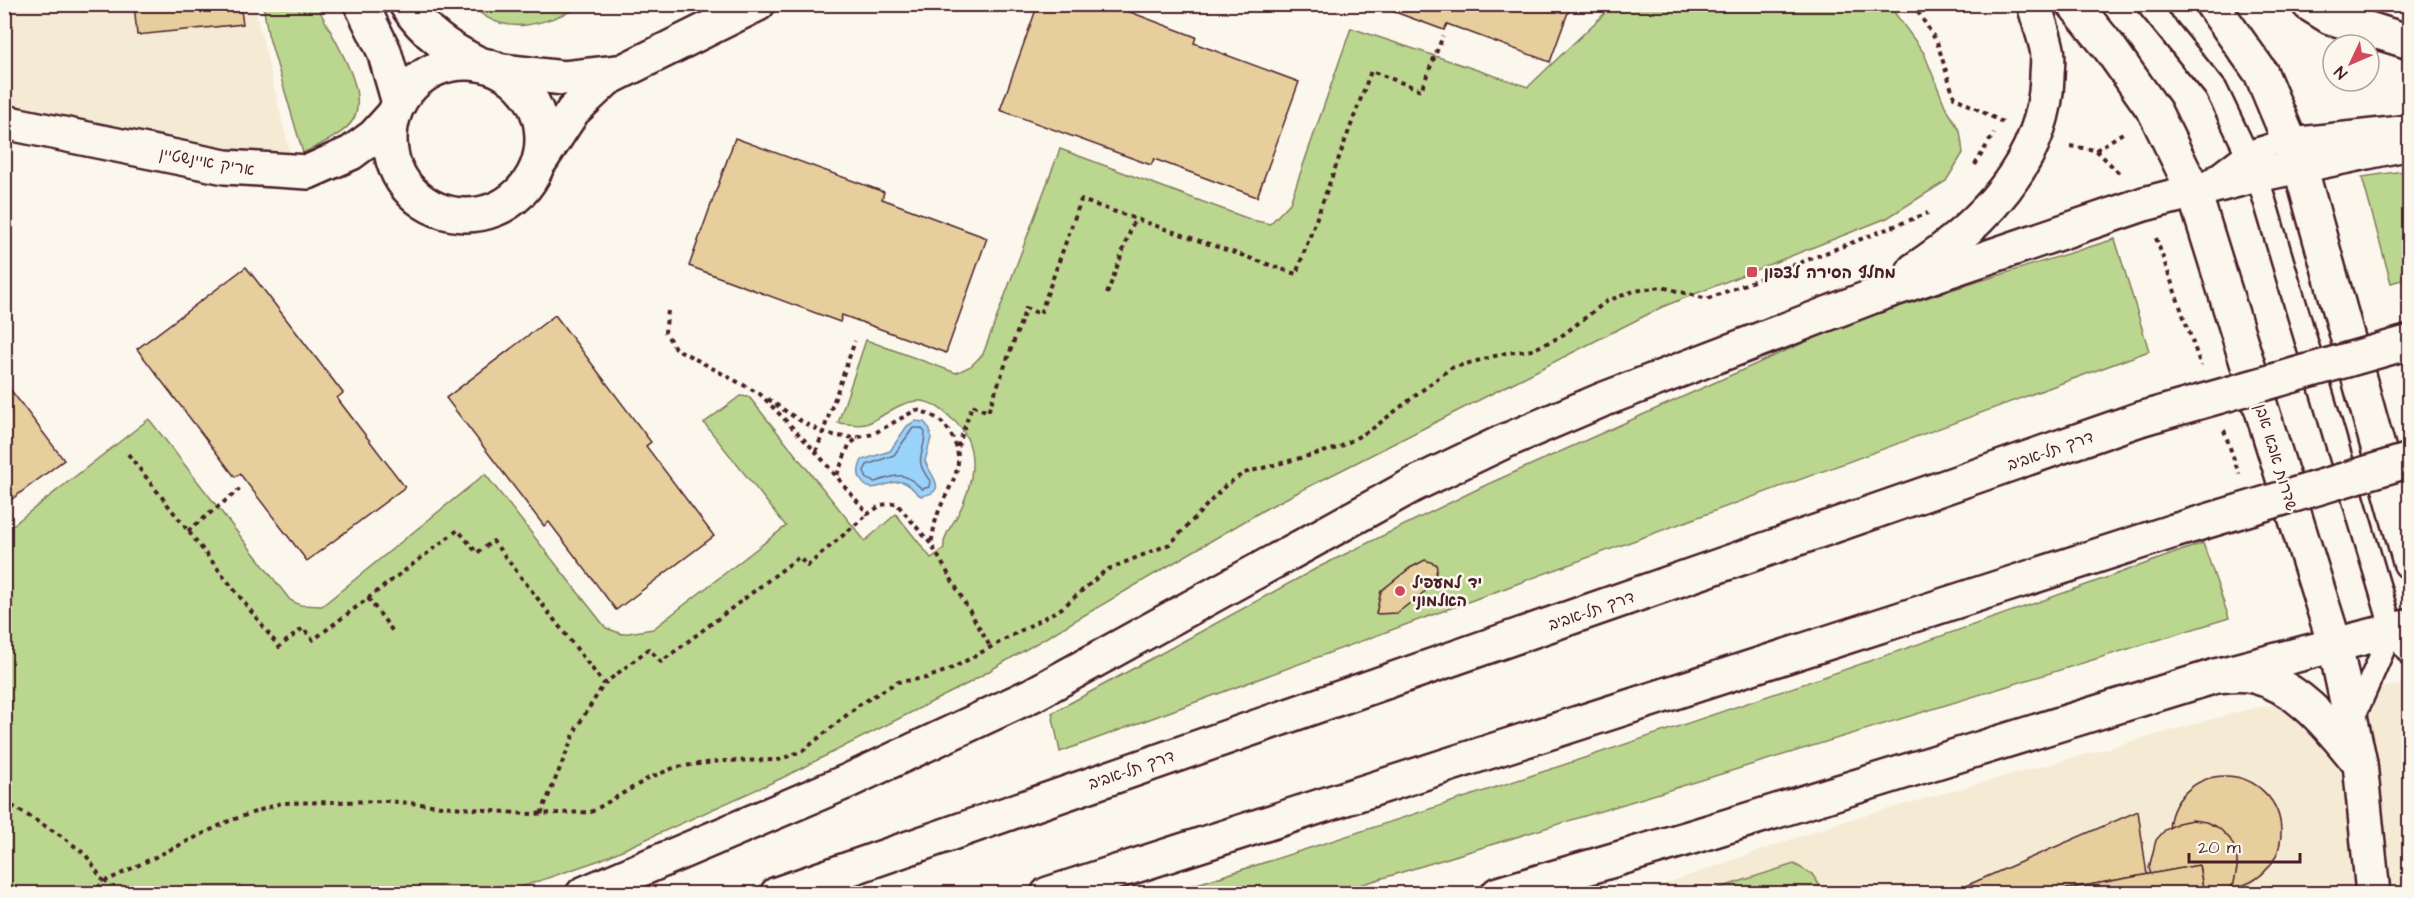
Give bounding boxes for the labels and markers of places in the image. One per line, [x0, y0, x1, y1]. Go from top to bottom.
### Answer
place label: מחלף הסירה לצפון [1764, 262, 1896, 284]
marker: מחלף הסירה לצפון [1745, 265, 1759, 279]
place label: יד למעפיל האלמוני [1412, 572, 1482, 612]
marker: יד למעפיל האלמוני [1393, 584, 1407, 598]

